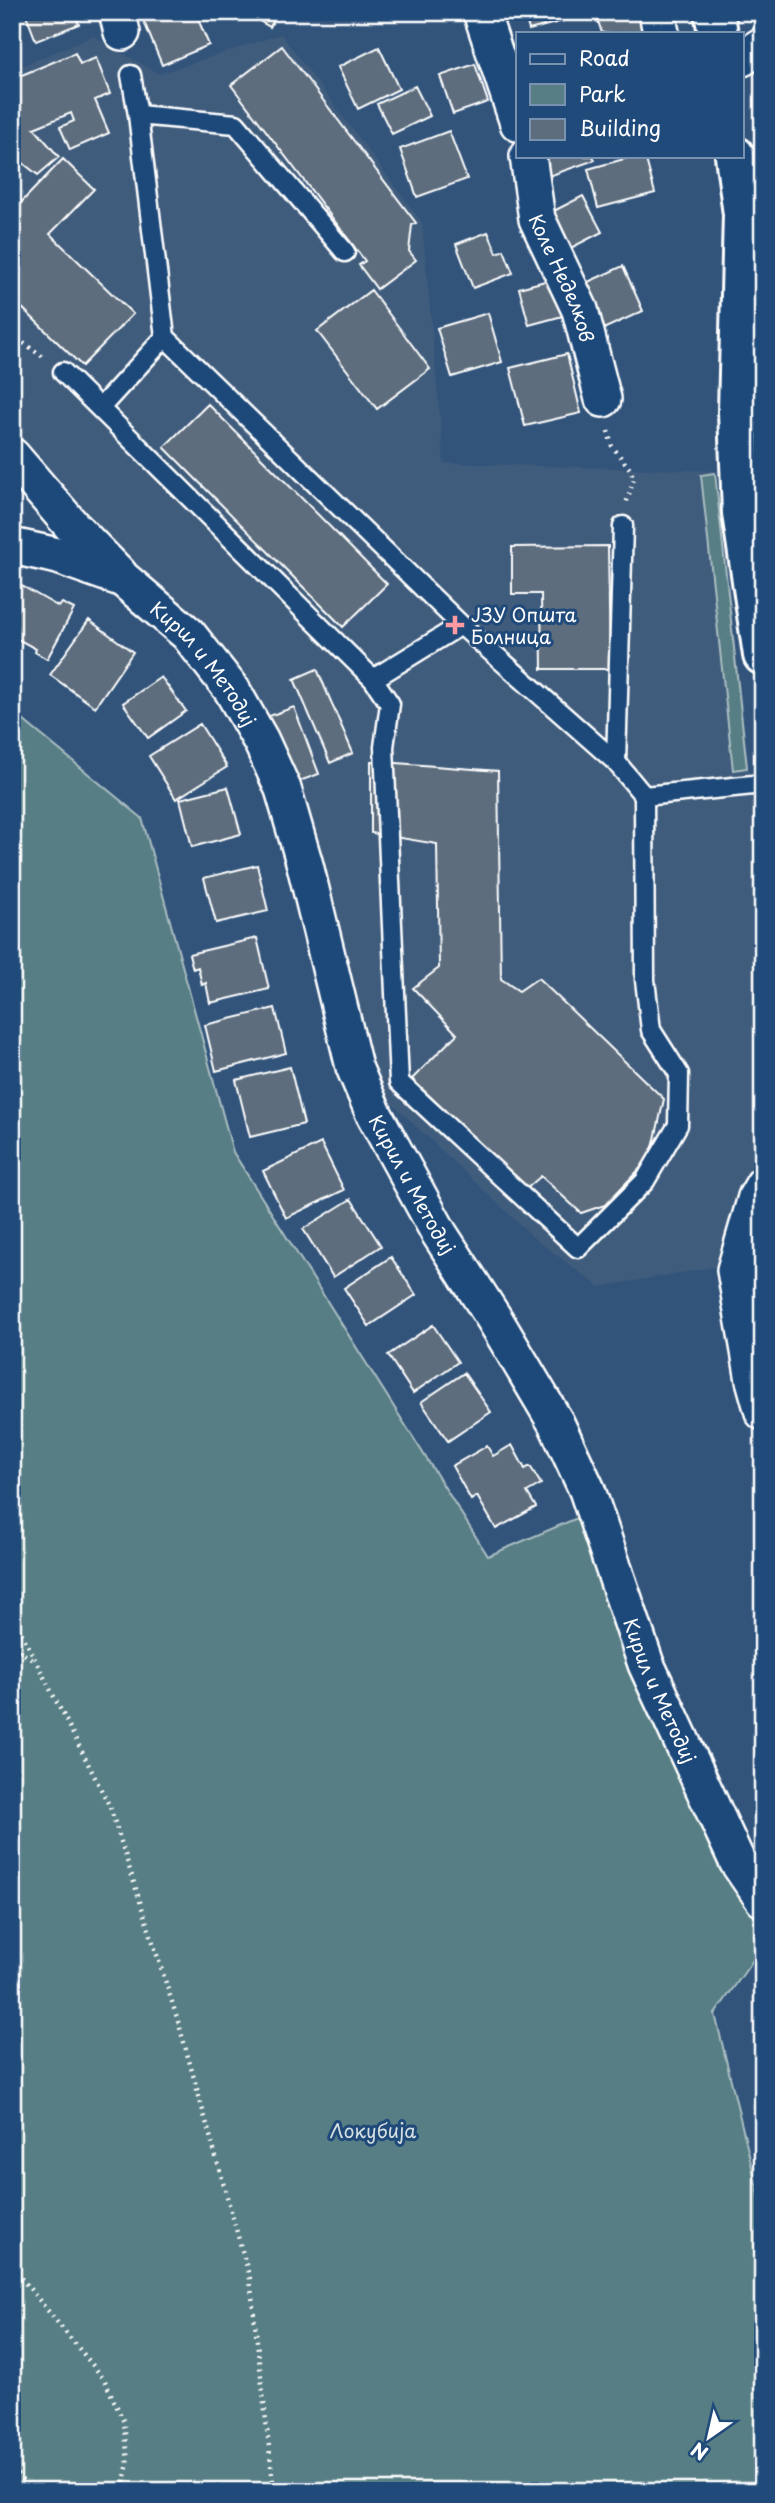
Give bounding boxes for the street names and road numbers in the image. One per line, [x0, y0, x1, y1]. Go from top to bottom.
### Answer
street label: Коле Неделков [522, 209, 602, 345]
street label: Кирил и Методиј [145, 594, 264, 731]
street label: Кирил и Методиј [363, 1109, 463, 1259]
street label: Кирил и Методиј [617, 1614, 704, 1767]

